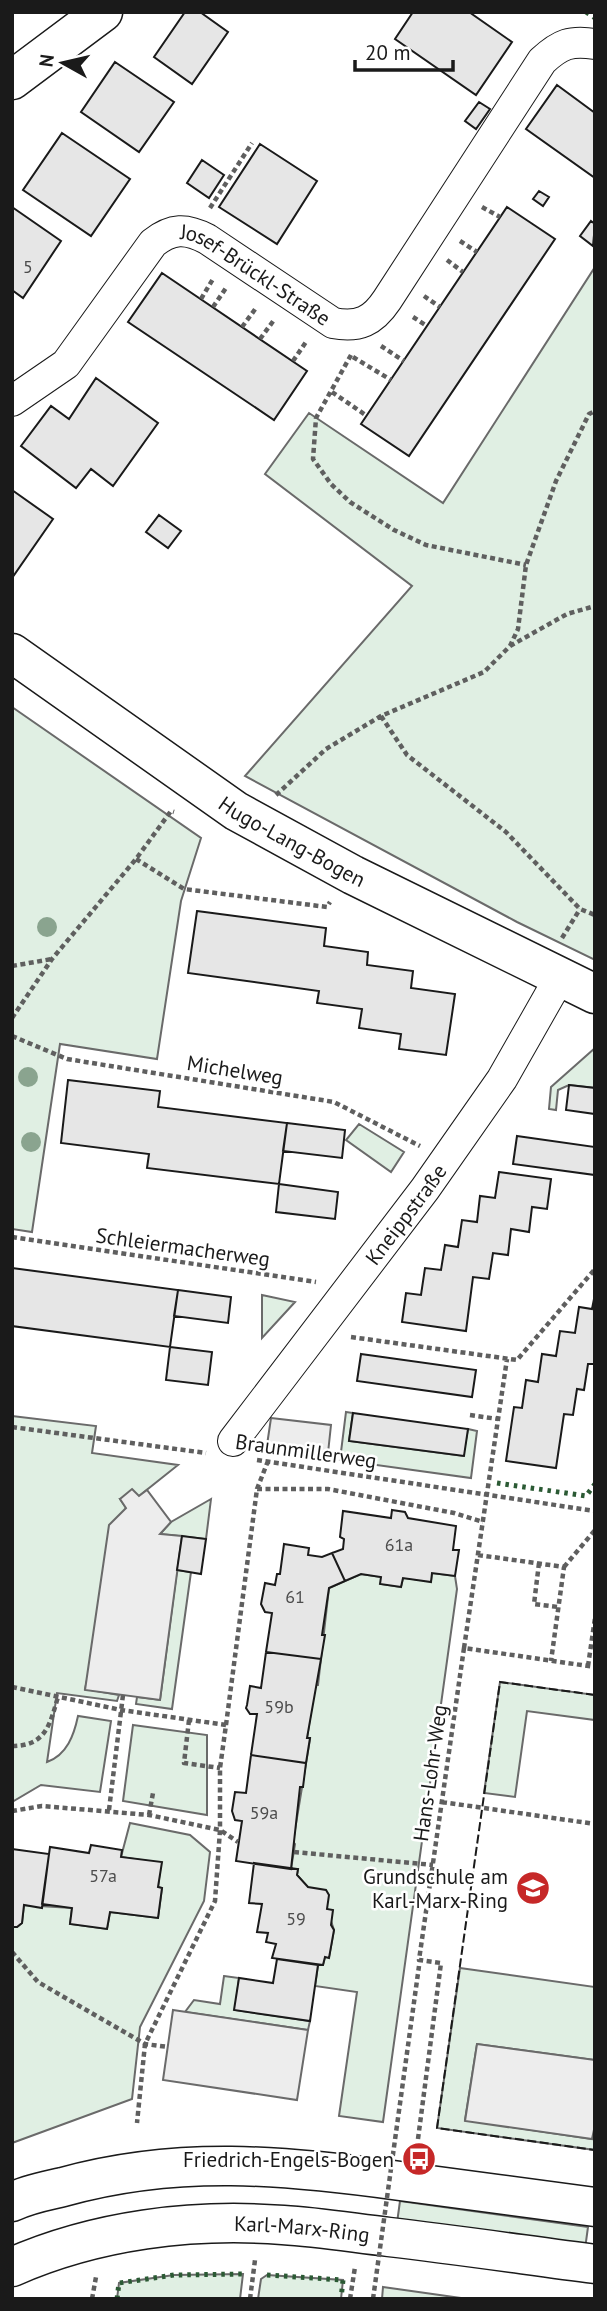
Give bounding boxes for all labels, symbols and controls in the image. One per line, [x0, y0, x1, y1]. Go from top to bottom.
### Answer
north arrow [28, 28, 98, 98]
scale bar [355, 28, 453, 72]
text: 20 m [365, 39, 411, 66]
text: N [33, 53, 59, 68]
street label: Josef-Brückl-Straße [179, 218, 336, 331]
house number: 5 [23, 255, 33, 278]
street label: Hugo-Lang-Bogen [214, 790, 370, 893]
street label: Michelweg [185, 1049, 285, 1091]
street label: Kneippstraße [359, 1158, 452, 1270]
street label: Schleiermacherweg [94, 1221, 272, 1273]
street label: Braunmillerweg [234, 1428, 378, 1474]
house number: 61a [385, 1533, 413, 1556]
house number: 61 [285, 1585, 305, 1608]
house number: 59b [264, 1695, 294, 1718]
street label: Hans-Lohr-Weg [407, 1703, 453, 1843]
house number: 59a [250, 1801, 278, 1824]
place label: Grundschule am Karl-Marx-Ring [363, 1863, 508, 1914]
house number: 57a [89, 1864, 117, 1887]
school or university icon: Grundschule am Karl-Marx-Ring [514, 1869, 552, 1907]
house number: 59 [286, 1907, 306, 1930]
bus stop icon: Friedrich-Engels-Bogen [400, 2140, 438, 2178]
place label: Friedrich-Engels-Bogen [183, 2146, 394, 2173]
street label: Karl-Marx-Ring [234, 2210, 371, 2248]

